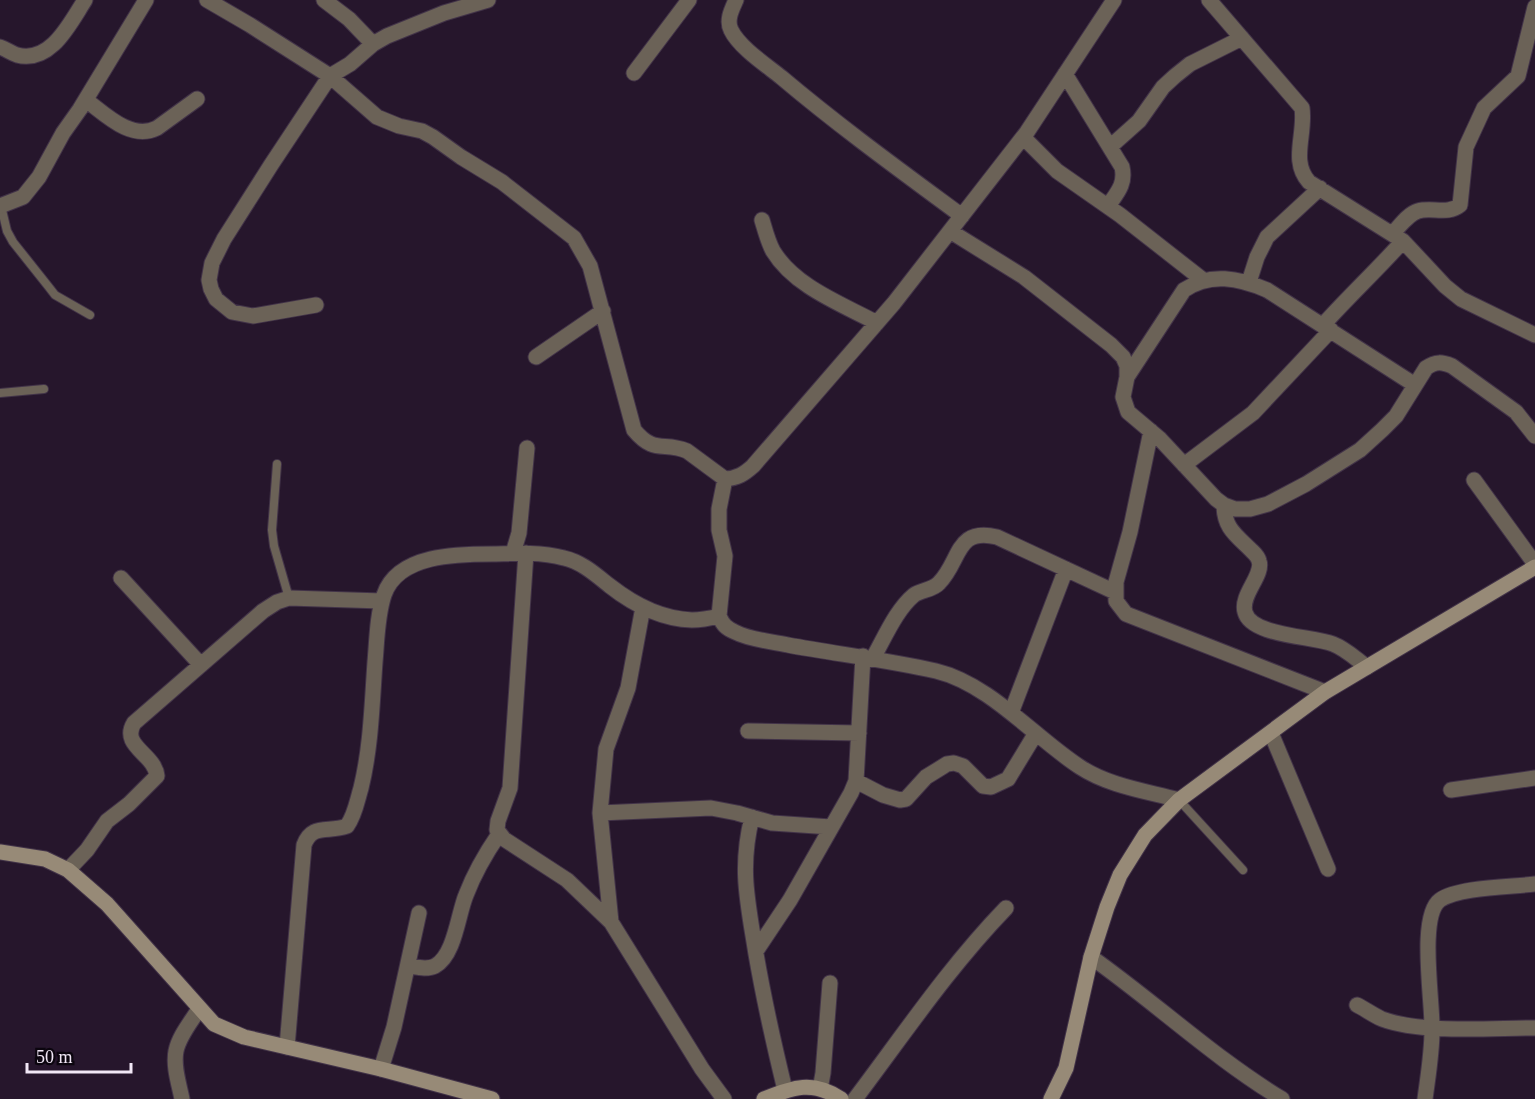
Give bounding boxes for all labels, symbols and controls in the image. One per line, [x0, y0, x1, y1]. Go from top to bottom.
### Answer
scale bar [27, 1036, 130, 1074]
text: 50 m [36, 1047, 73, 1067]

